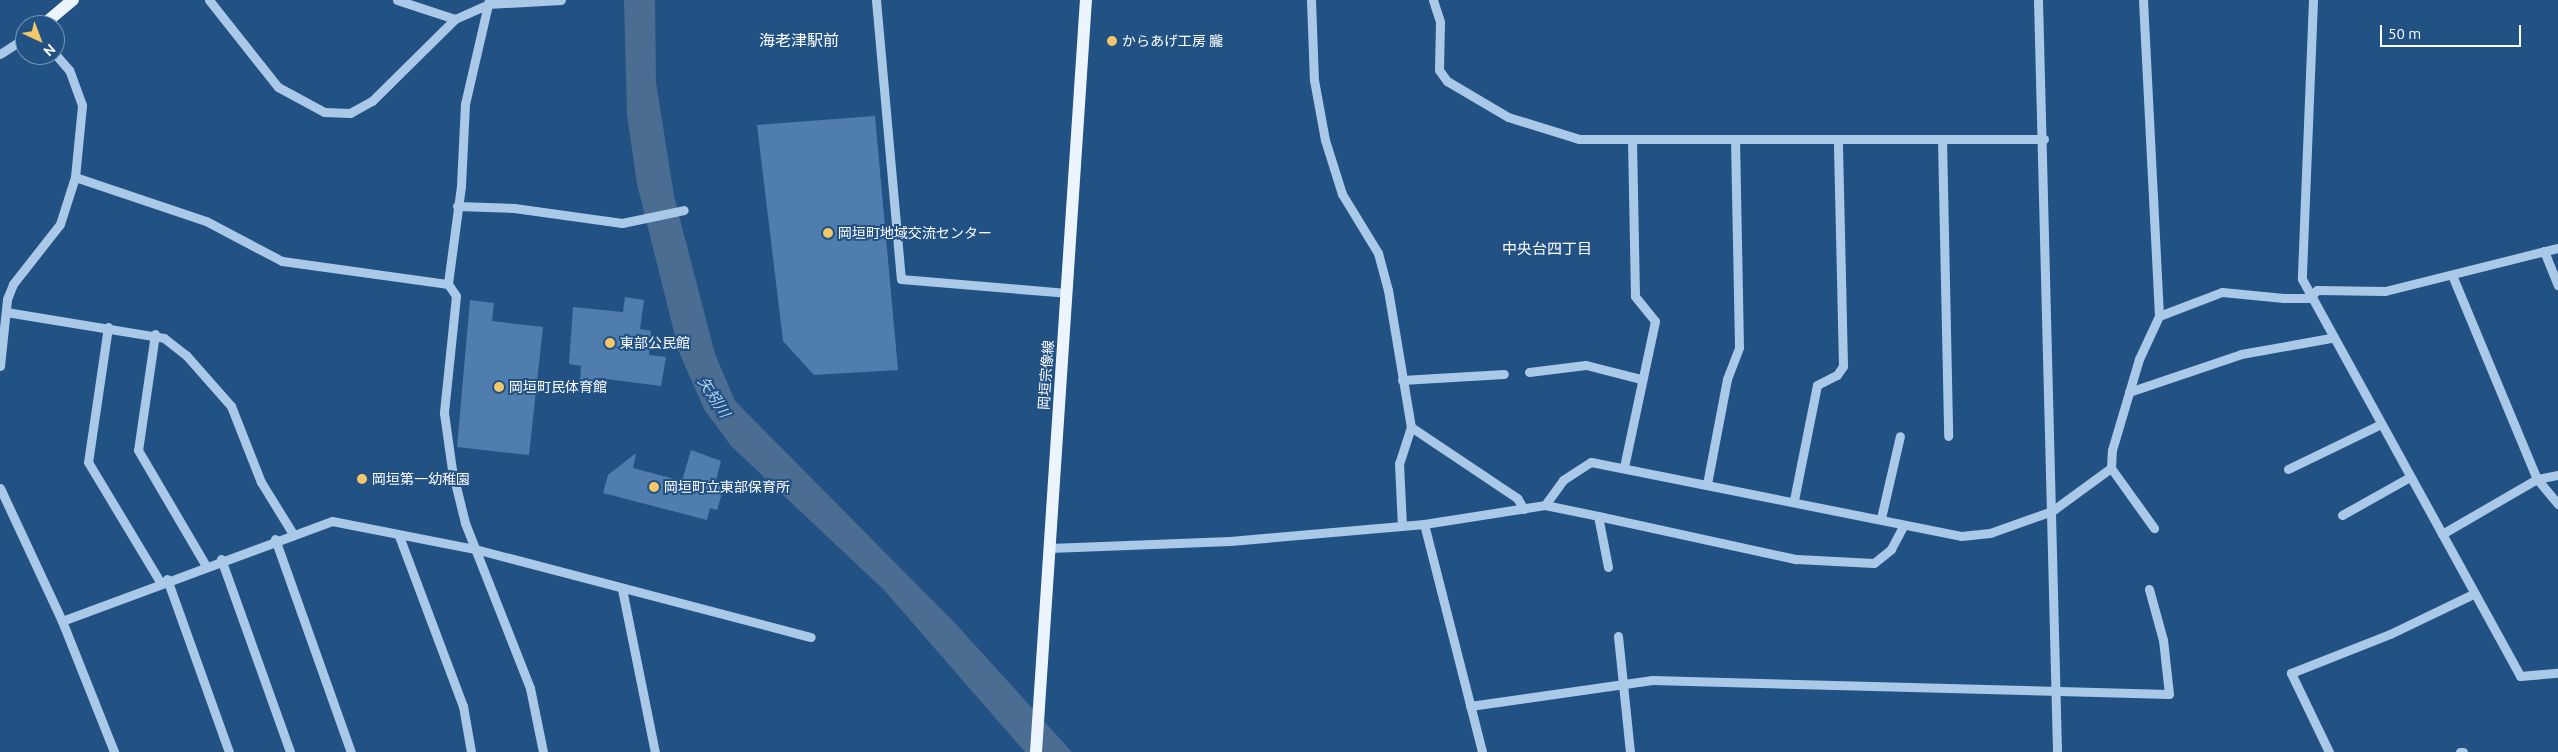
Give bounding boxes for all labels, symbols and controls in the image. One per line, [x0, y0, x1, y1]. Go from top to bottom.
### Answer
north arrow [15, 15, 65, 65]
scale bar [2383, 15, 2524, 47]
text: 50 m [2388, 25, 2421, 42]
district label: 海老津駅前 [759, 30, 839, 50]
place label: からあげ工房 朧 [1122, 33, 1223, 49]
marker: からあげ工房 朧 [1106, 35, 1118, 47]
text: N [40, 41, 59, 60]
place label: 岡垣町地域交流センター [838, 225, 992, 241]
marker: 岡垣町地域交流センター [822, 227, 834, 239]
district label: 中央台四丁目 [1502, 240, 1592, 258]
place label: 東部公民館 [620, 335, 690, 351]
marker: 東部公民館 [604, 337, 616, 349]
street label: 岡垣宗像線 [1035, 339, 1057, 411]
water label: 矢矧川 [694, 373, 734, 421]
place label: 岡垣町民体育館 [509, 379, 607, 395]
marker: 岡垣町民体育館 [493, 381, 505, 393]
place label: 岡垣第一幼稚園 [372, 471, 470, 487]
marker: 岡垣第一幼稚園 [356, 473, 368, 485]
place label: 岡垣町立東部保育所 [664, 479, 790, 495]
marker: 岡垣町立東部保育所 [648, 481, 660, 493]

